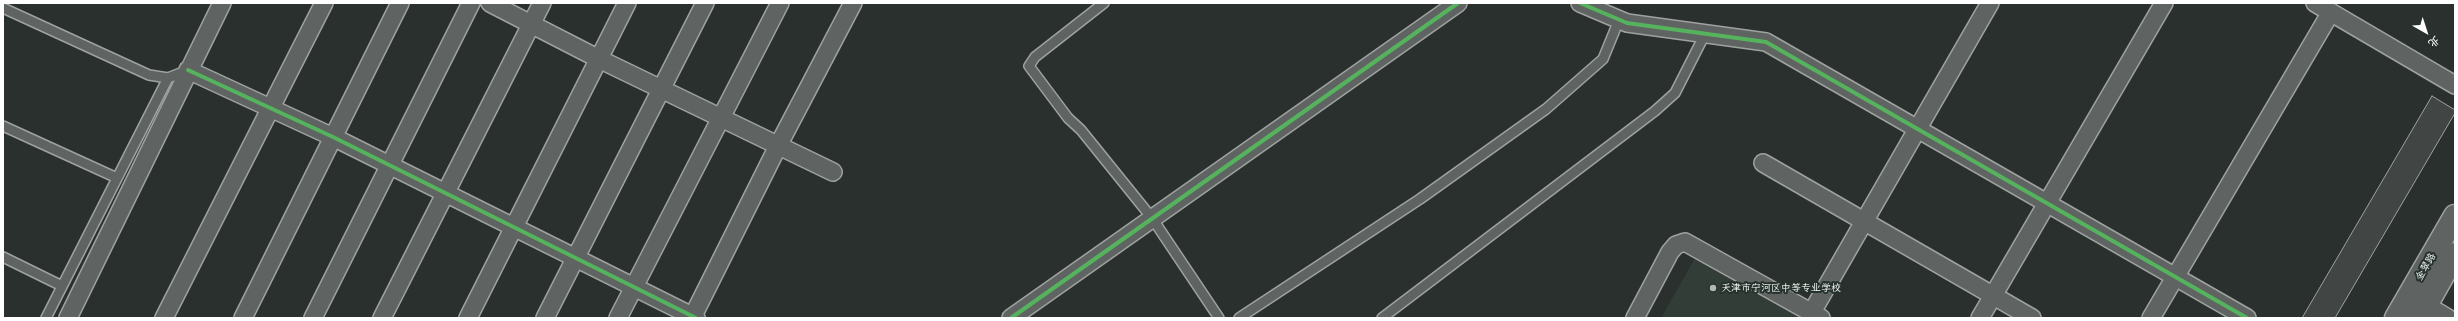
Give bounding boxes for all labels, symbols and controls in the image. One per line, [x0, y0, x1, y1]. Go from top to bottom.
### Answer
north arrow [2406, 12, 2446, 52]
text: 北 [2426, 33, 2442, 50]
street label: 金翠路 [2413, 251, 2439, 283]
place label: 天津市宁河区中等专业学校 [1721, 282, 1841, 294]
marker: 天津市宁河区中等专业学校 [1708, 283, 1718, 293]

